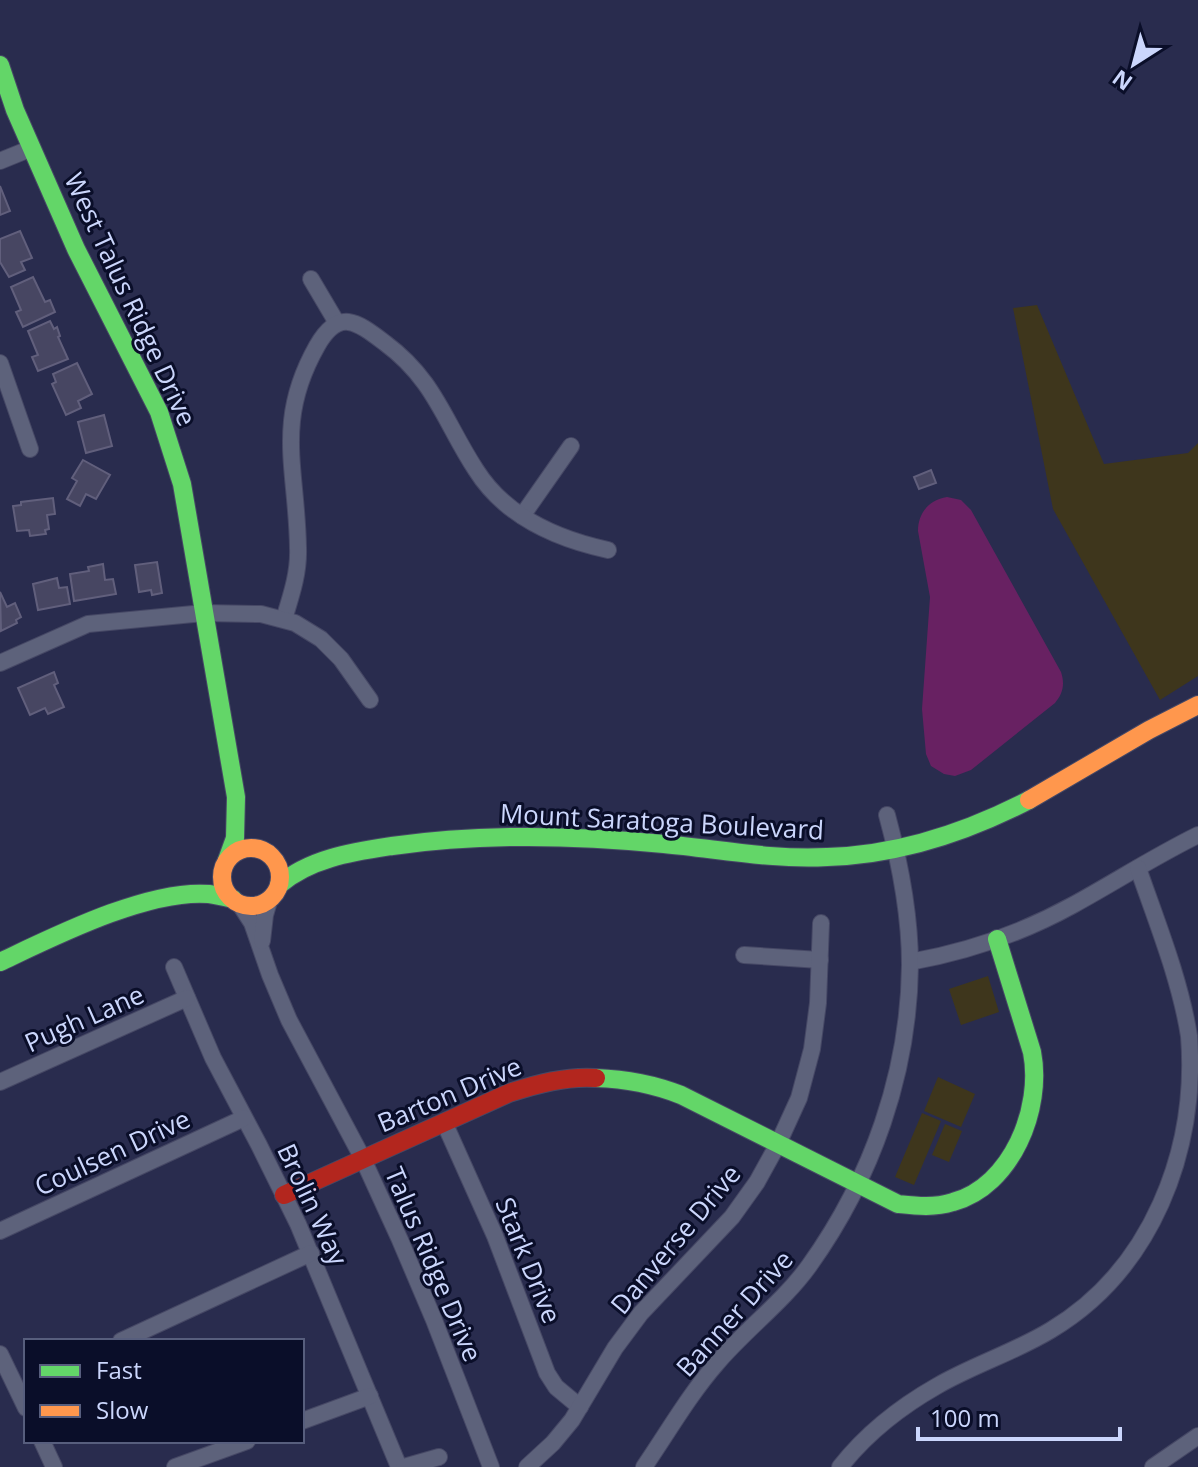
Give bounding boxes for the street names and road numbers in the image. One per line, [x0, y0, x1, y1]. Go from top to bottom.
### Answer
street label: West Talus Ridge Drive [57, 167, 205, 431]
street label: Mount Saratoga Boulevard [499, 795, 825, 847]
street label: Pugh Lane [19, 976, 149, 1060]
street label: Barton Drive [371, 1048, 527, 1140]
street label: Coulsen Drive [28, 1100, 196, 1204]
street label: Brolin Way [269, 1137, 357, 1272]
street label: Danverse Drive [602, 1157, 748, 1321]
street label: Talus Ridge Drive [377, 1161, 491, 1367]
street label: Stark Drive [487, 1192, 571, 1328]
street label: Banner Drive [668, 1242, 800, 1384]

